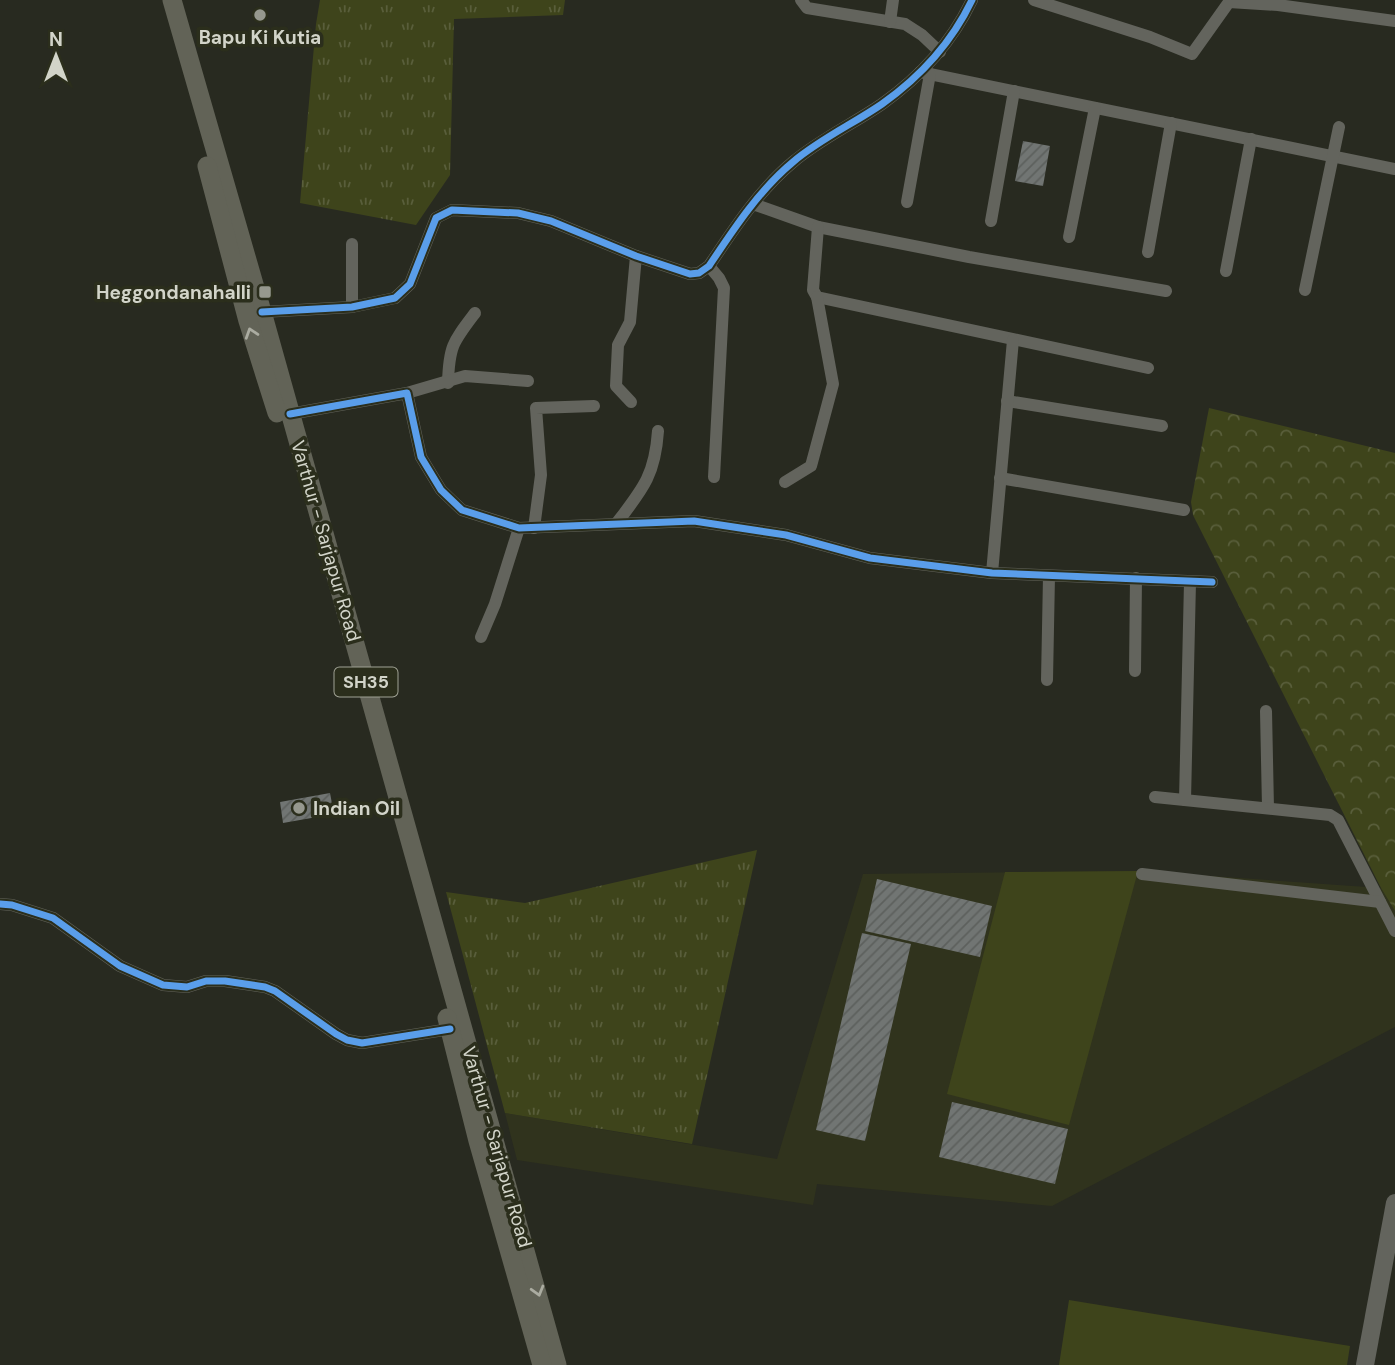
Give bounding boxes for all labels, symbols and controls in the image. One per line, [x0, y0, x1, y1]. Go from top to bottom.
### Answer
marker: Bapu Ki Kutia [252, 7, 268, 23]
north arrow [21, 21, 91, 91]
place label: Bapu Ki Kutia [199, 25, 321, 50]
text: N [49, 27, 63, 52]
place label: Heggondanahalli [96, 280, 251, 305]
marker: Heggondanahalli [257, 284, 273, 300]
one-way arrow [245, 327, 260, 339]
street label: Varthur - Sarjapur Road [285, 438, 367, 644]
road number: SH35 [334, 668, 398, 696]
place label: Indian Oil [313, 796, 400, 821]
marker: Indian Oil [291, 800, 307, 816]
street label: Varthur - Sarjapur Road [456, 1044, 538, 1250]
one-way arrow [529, 1285, 544, 1297]

